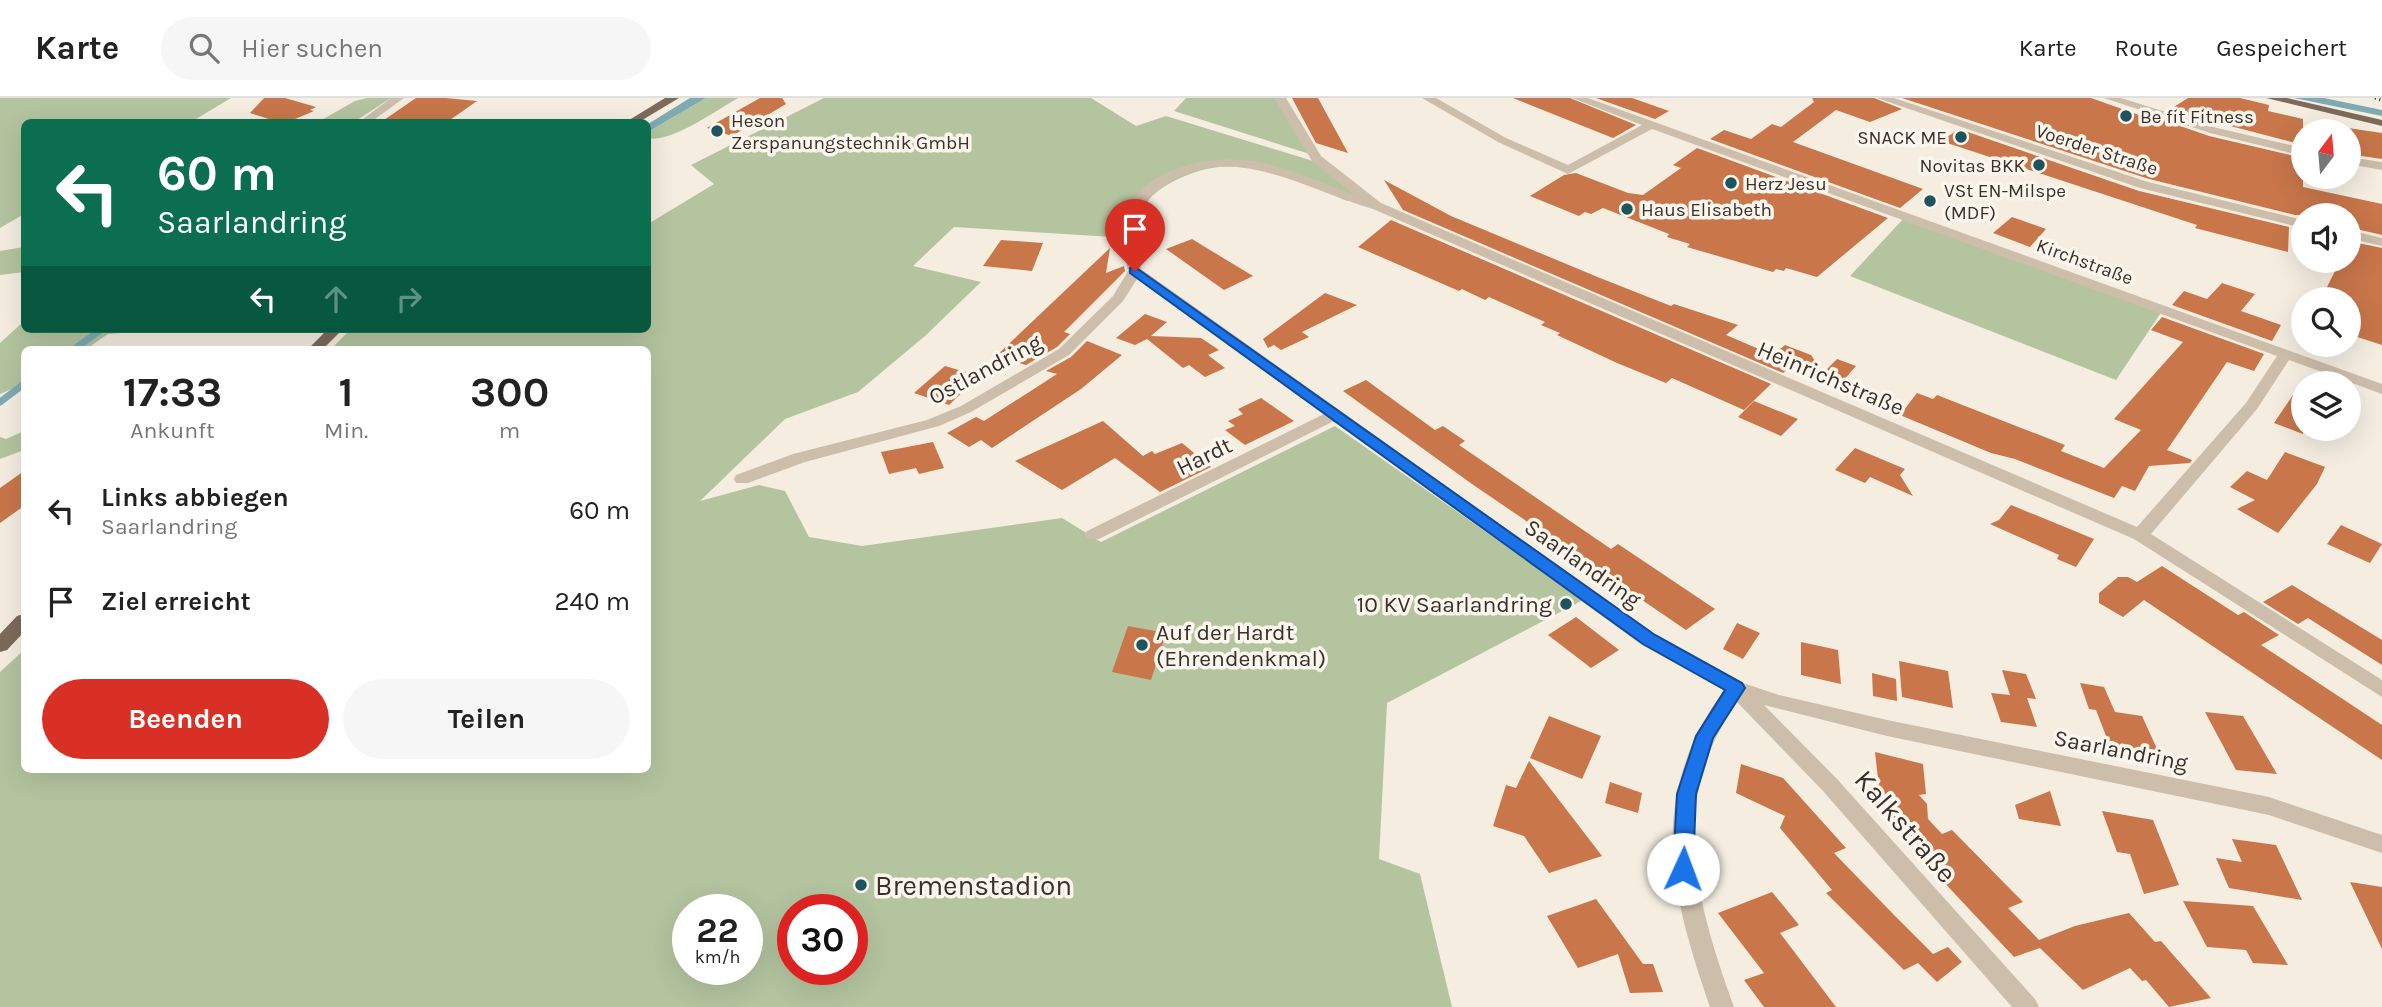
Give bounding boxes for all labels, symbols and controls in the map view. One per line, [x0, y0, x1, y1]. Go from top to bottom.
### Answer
search box [161, 17, 651, 80]
text: Karte [35, 29, 119, 67]
icon: search [185, 29, 223, 67]
text: Hier suchen [241, 33, 383, 64]
text: Karte [2019, 34, 2077, 62]
text: Route [2115, 34, 2178, 62]
text: Gespeichert [2216, 34, 2347, 62]
place label: Be fit Fitness [2140, 106, 2254, 128]
marker: Be fit Fitness [2118, 108, 2134, 124]
place label: Heson Zerspanungstechnik GmbH [731, 110, 970, 154]
north arrow [2291, 119, 2361, 189]
map controls [2291, 119, 2361, 441]
street label: Voerder Straße [2033, 120, 2160, 180]
marker: Heson Zerspanungstechnik GmbH [709, 123, 725, 139]
place label: SNACK ME [1857, 127, 1947, 149]
marker: SNACK ME [1953, 129, 1969, 145]
text: 60 m [157, 145, 277, 202]
icon: left [42, 147, 133, 238]
place label: Novitas BKK [1919, 155, 2025, 177]
marker: Novitas BKK [2031, 157, 2047, 173]
place label: Herz Jesu [1745, 173, 1827, 195]
marker: Herz Jesu [1723, 175, 1739, 191]
place label: VSt EN-Milspe (MDF) [1944, 180, 2066, 224]
marker: VSt EN-Milspe (MDF) [1922, 193, 1938, 209]
pin [1105, 199, 1165, 271]
place label: Haus Elisabeth [1641, 199, 1772, 221]
marker: Haus Elisabeth [1619, 201, 1635, 217]
button: sound [2291, 203, 2361, 273]
text: Saarlandring [157, 204, 346, 241]
icon: arrive [1116, 210, 1154, 248]
street label: Kirchstraße [2033, 234, 2136, 290]
icon: left [244, 280, 282, 318]
icon: ahead [317, 280, 355, 318]
icon: right [390, 280, 428, 318]
button: search [2291, 287, 2361, 357]
street label: Ostlandring [924, 328, 1046, 411]
street label: Heinrichstraße [1754, 335, 1908, 421]
text: 17:33 [123, 367, 222, 417]
text: 1 [339, 367, 354, 417]
text: 300 [470, 367, 549, 417]
button: layers [2291, 371, 2361, 441]
text: Ankunft [130, 417, 215, 444]
text: Min. [324, 417, 368, 444]
text: m [499, 417, 520, 444]
street label: Hardt [1172, 431, 1237, 481]
text: Links abbiegen [101, 482, 289, 513]
icon: left [42, 492, 80, 530]
text: 60 m [569, 495, 630, 526]
text: Saarlandring [101, 513, 237, 540]
street label: Saarlandring [1519, 513, 1646, 614]
icon: arrive [42, 583, 80, 621]
text: Ziel erreicht [101, 586, 251, 617]
text: 240 m [554, 586, 630, 617]
place label: 10 KV Saarlandring [1357, 591, 1552, 618]
marker: 10 KV Saarlandring [1558, 596, 1574, 612]
place label: Auf der Hardt (Ehrendenkmal) [1156, 619, 1326, 672]
marker: Auf der Hardt (Ehrendenkmal) [1134, 637, 1150, 653]
button: Beenden [42, 679, 329, 759]
button: Teilen [343, 679, 630, 759]
street label: Saarlandring [2051, 724, 2190, 777]
street label: Kalkstraße [1848, 763, 1963, 889]
position arrow [1646, 832, 1720, 906]
place label: Bremenstadion [875, 869, 1072, 902]
marker: Bremenstadion [853, 877, 869, 893]
speed limit sign: 30 [777, 894, 868, 985]
text: 22 [696, 910, 739, 951]
text: km/h [695, 946, 740, 968]

